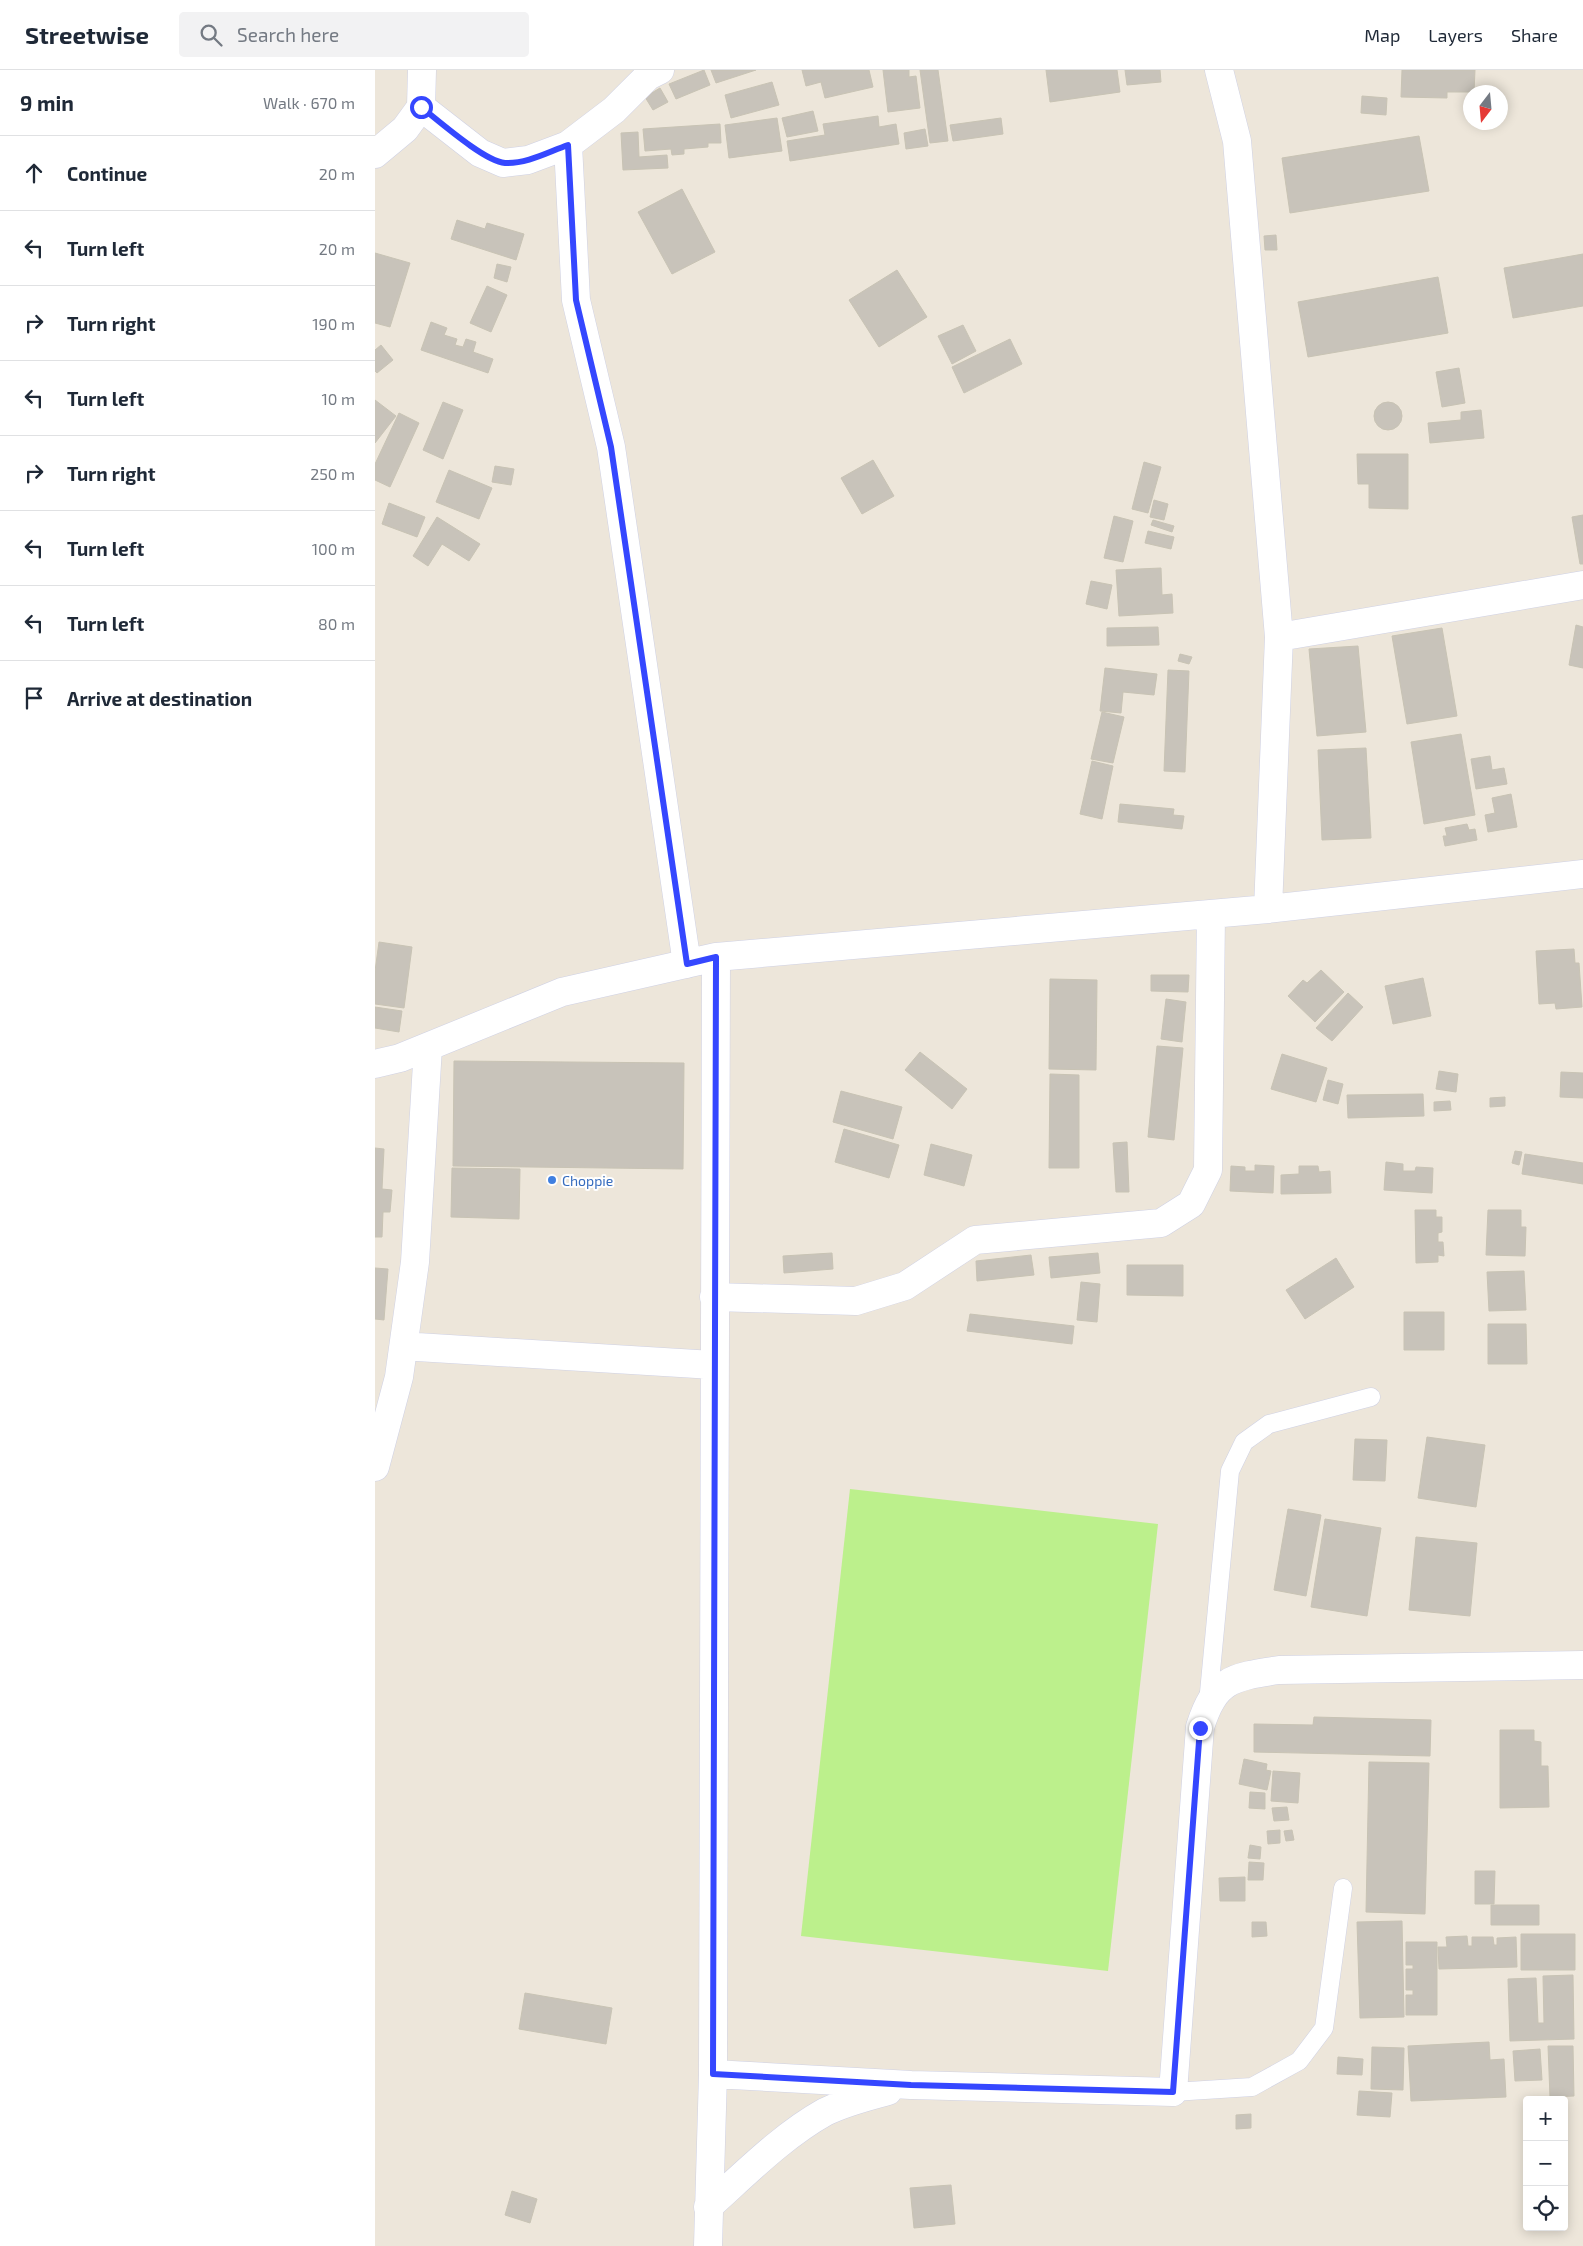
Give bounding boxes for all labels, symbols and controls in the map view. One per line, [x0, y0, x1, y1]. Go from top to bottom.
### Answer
search box [179, 12, 529, 57]
text: Streetwise [25, 20, 149, 49]
icon: search [197, 21, 225, 49]
text: Search here [237, 23, 339, 46]
text: Map [1364, 24, 1400, 46]
text: Layers [1428, 24, 1483, 46]
text: Share [1511, 24, 1558, 46]
north arrow [1463, 85, 1508, 130]
text: 9 min [20, 90, 74, 115]
text: Walk · 670 m [263, 93, 355, 112]
route start [410, 96, 433, 119]
icon: ahead [20, 159, 48, 187]
text: Continue [67, 162, 147, 185]
text: 20 m [319, 164, 355, 183]
icon: left [20, 234, 48, 262]
text: Turn left [67, 237, 144, 260]
text: 20 m [319, 239, 355, 258]
icon: right [20, 309, 48, 337]
text: Turn right [67, 312, 155, 335]
text: 190 m [312, 314, 355, 333]
icon: left [20, 384, 48, 412]
text: Turn left [67, 387, 144, 410]
text: 10 m [321, 389, 355, 408]
icon: right [20, 459, 48, 487]
text: Turn right [67, 462, 155, 485]
text: 250 m [310, 464, 355, 483]
icon: left [20, 534, 48, 562]
text: Turn left [67, 537, 144, 560]
text: 100 m [312, 539, 355, 558]
icon: left [20, 609, 48, 637]
text: Turn left [67, 612, 144, 635]
text: 80 m [318, 614, 355, 633]
icon: arrive [20, 684, 48, 712]
text: Arrive at destination [67, 687, 252, 710]
place label: Choppie [562, 1172, 613, 1189]
marker: Choppie [546, 1174, 558, 1186]
route end [1189, 1717, 1212, 1740]
map controls [1523, 2096, 1568, 2231]
button: + [1523, 2096, 1568, 2141]
button: − [1523, 2141, 1568, 2186]
button: locate [1523, 2186, 1568, 2231]

